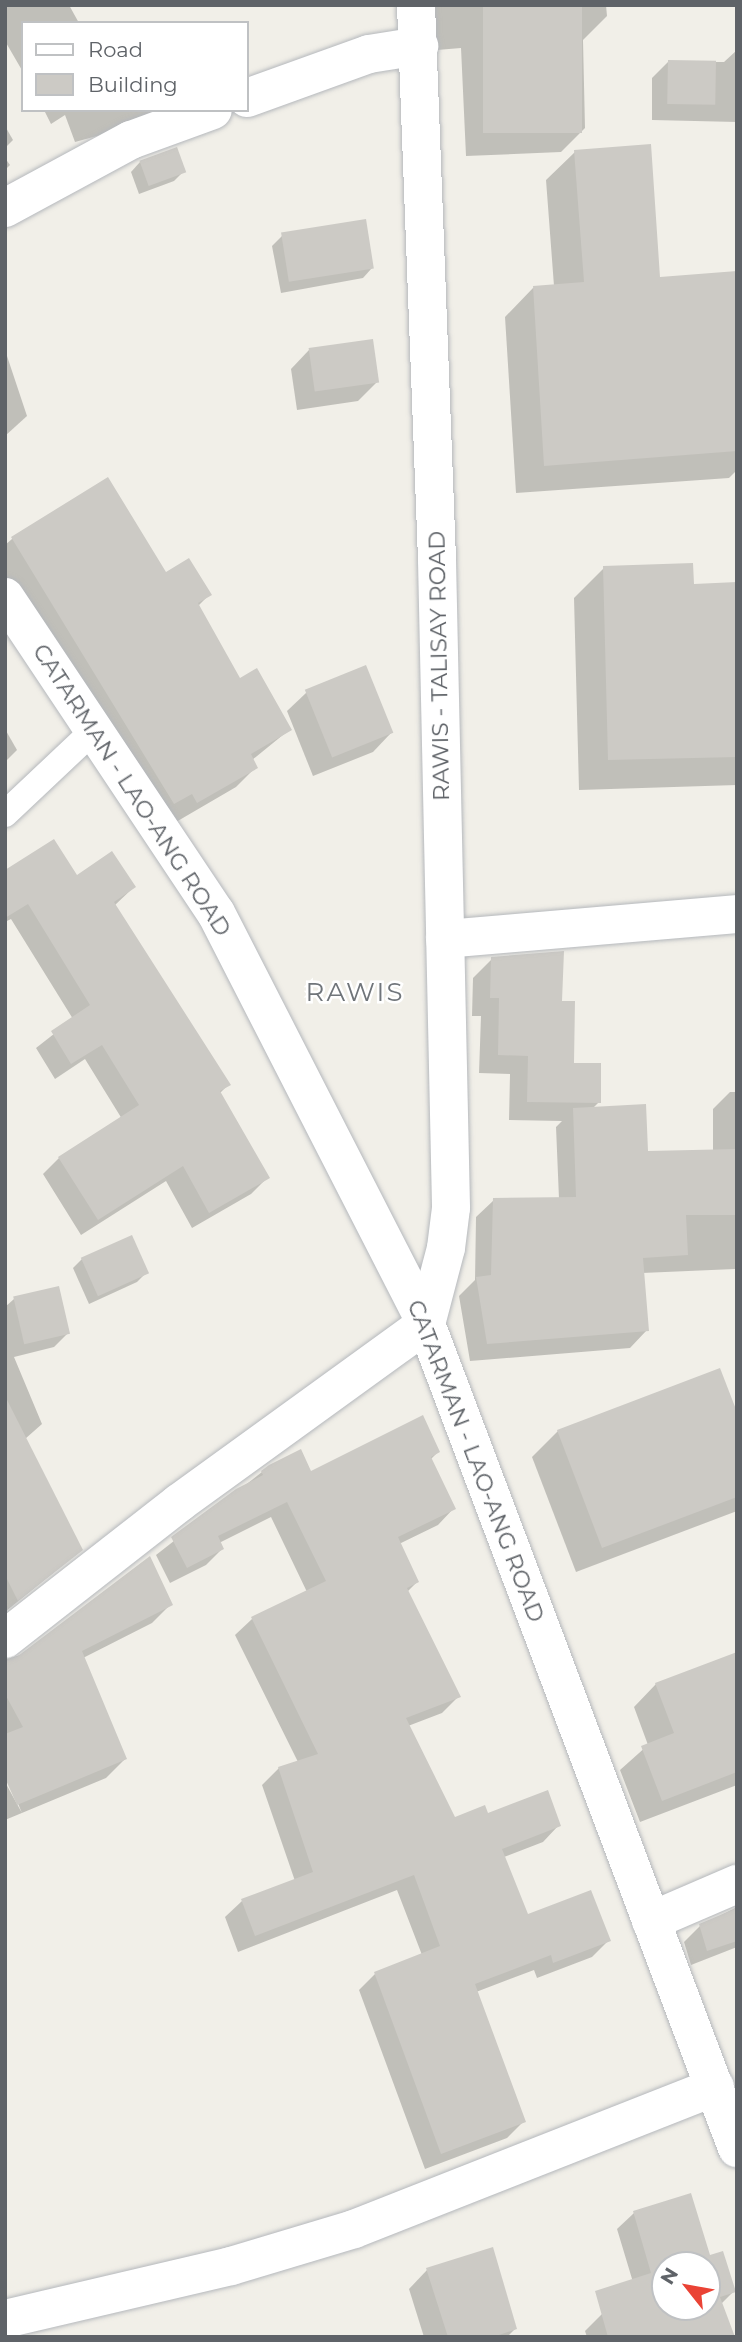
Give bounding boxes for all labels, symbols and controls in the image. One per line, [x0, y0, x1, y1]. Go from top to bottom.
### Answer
legend [21, 21, 248, 112]
text: Road [88, 37, 143, 62]
text: Building [88, 72, 178, 97]
street label: RAWIS - TALISAY ROAD [423, 531, 455, 801]
street label: CATARMAN - LAO-ANG ROAD [27, 639, 237, 941]
district label: RAWIS [306, 977, 404, 1009]
street label: CATARMAN - LAO-ANG ROAD [402, 1296, 550, 1626]
north arrow [651, 2251, 721, 2321]
text: N [655, 2263, 683, 2288]

